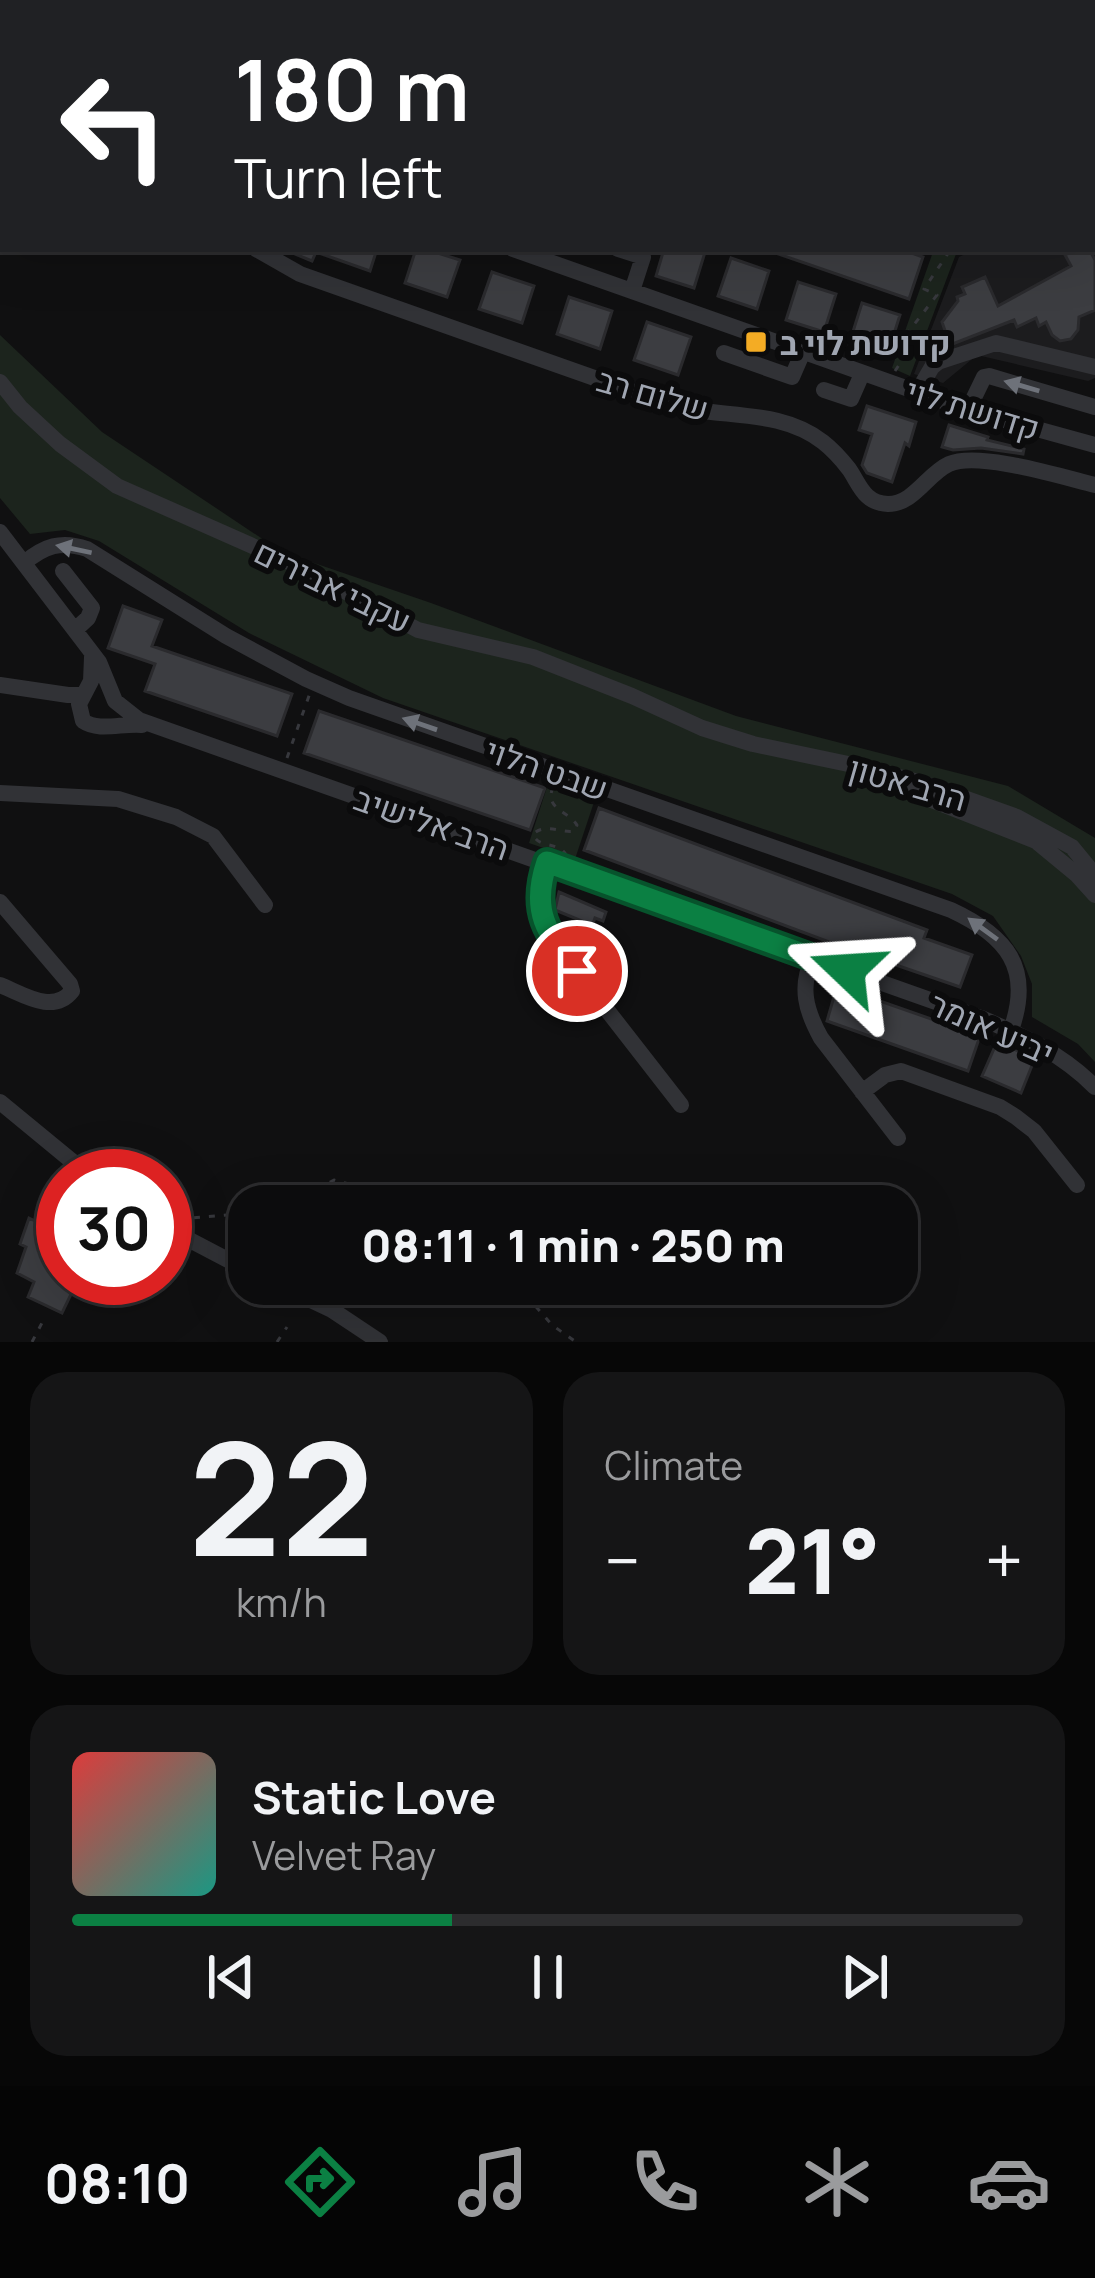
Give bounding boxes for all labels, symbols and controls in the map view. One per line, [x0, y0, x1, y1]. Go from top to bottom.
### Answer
text: 180 m [234, 31, 470, 146]
icon: left [36, 48, 192, 204]
text: Turn left [234, 140, 443, 214]
place label: קדושת לוי ב [780, 320, 951, 365]
marker: קדושת לוי ב [743, 329, 769, 355]
street label: שלום רב [592, 357, 714, 431]
street label: קדושת לוי [901, 367, 1045, 451]
one-way arrow [1003, 375, 1040, 394]
street label: עקבי אבירים [247, 529, 419, 643]
one-way arrow [55, 538, 93, 557]
one-way arrow [402, 714, 438, 732]
street label: שבט הלוי [480, 727, 614, 811]
street label: הרב אטון [844, 745, 972, 821]
street label: הרב אלישיב [348, 775, 516, 871]
position arrow [784, 907, 910, 1033]
one-way arrow [967, 918, 999, 941]
pin [526, 920, 628, 1022]
icon: arrive [544, 938, 610, 1004]
street label: יביע אומר [923, 981, 1061, 1075]
speed limit sign: 30 [36, 1149, 192, 1305]
text: 08:11 · 1 min · 250 m [361, 1214, 785, 1276]
text: 22 [188, 1390, 374, 1603]
text: Climate [605, 1438, 743, 1492]
text: 21° [745, 1498, 880, 1621]
text: − [605, 1515, 640, 1605]
text: + [985, 1515, 1023, 1605]
text: km/h [236, 1575, 327, 1629]
text: Static Love [252, 1766, 496, 1828]
text: Velvet Ray [252, 1828, 436, 1882]
icon: previous [198, 1944, 264, 2010]
icon: pause [515, 1944, 581, 2010]
icon: next [832, 1944, 898, 2010]
icon: directions [278, 2140, 362, 2224]
icon: music [451, 2140, 535, 2224]
icon: phone [623, 2140, 707, 2224]
icon: climate [795, 2140, 879, 2224]
icon: car [967, 2140, 1051, 2224]
text: 08:10 [44, 2145, 190, 2219]

